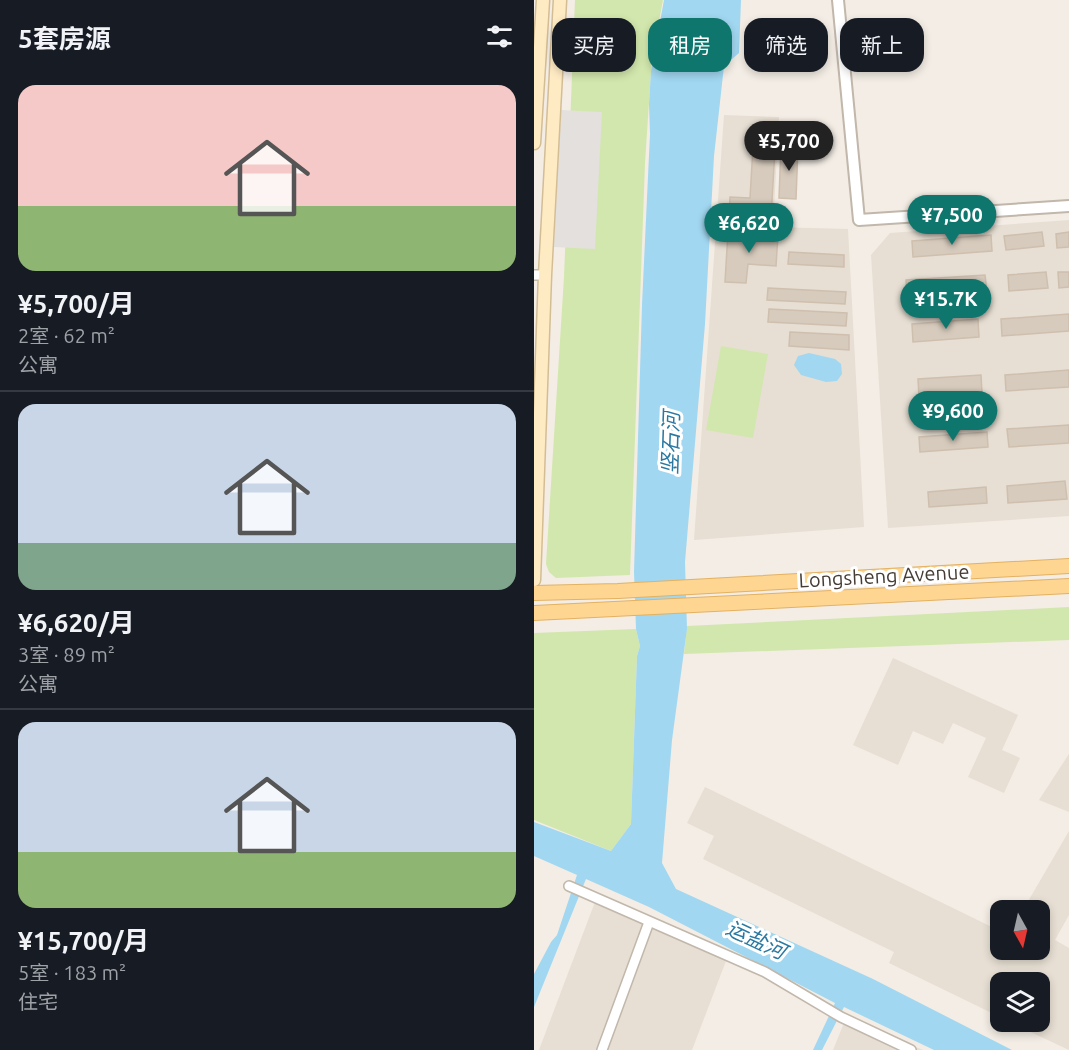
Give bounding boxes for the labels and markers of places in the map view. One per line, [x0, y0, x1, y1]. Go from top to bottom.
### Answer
pin: ¥5,700 [740, 121, 838, 172]
pin: ¥7,500 [903, 195, 1001, 246]
pin: ¥6,620 [700, 203, 798, 254]
pin: ¥15.7K [897, 279, 995, 330]
pin: ¥9,600 [904, 391, 1002, 442]

